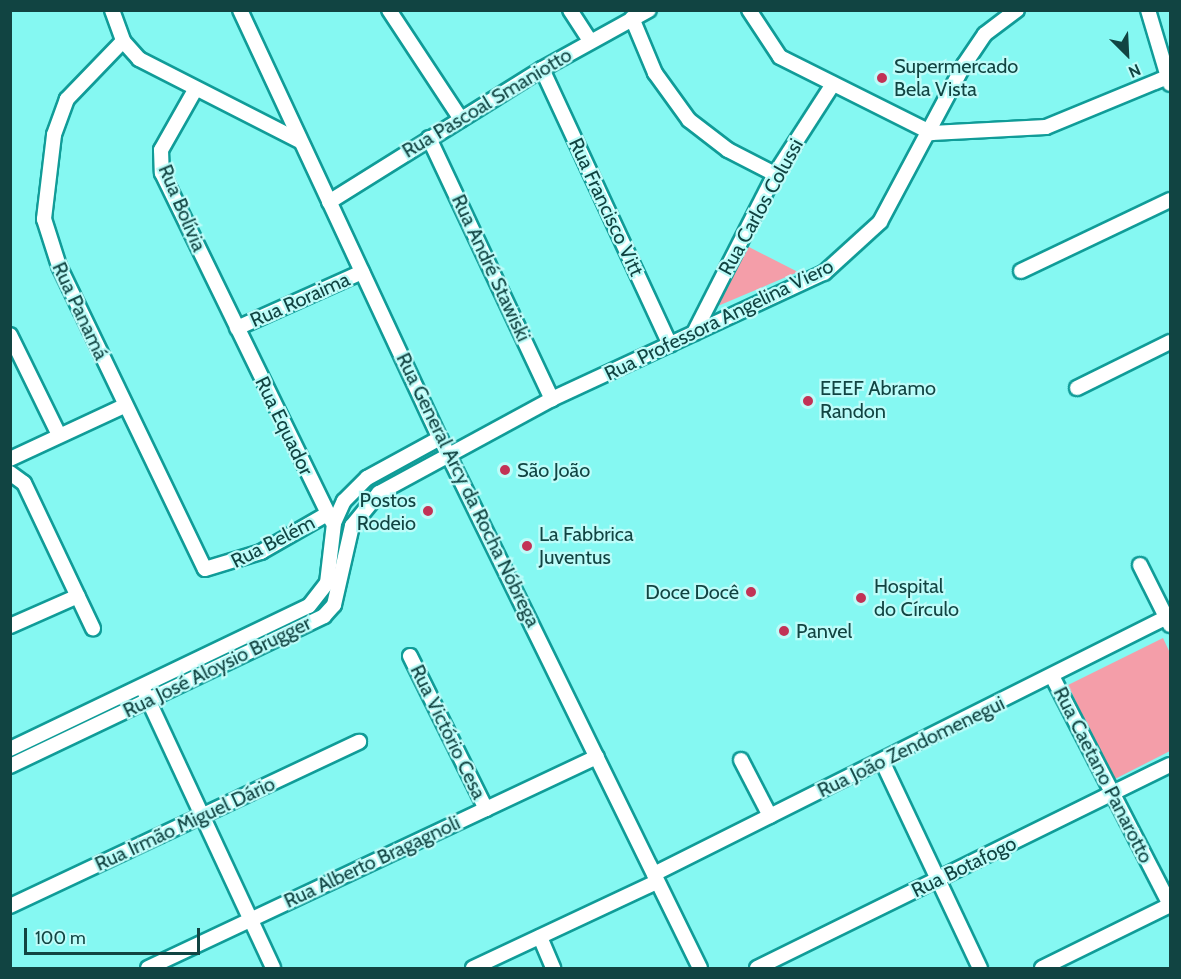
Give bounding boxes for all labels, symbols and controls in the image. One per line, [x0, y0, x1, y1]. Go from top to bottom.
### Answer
north arrow [1097, 24, 1157, 84]
street label: Rua Pascoal Smaniotto [398, 43, 576, 163]
place label: Supermercado Bela Vista [894, 54, 1018, 101]
text: N [1125, 60, 1144, 82]
marker: Supermercado Bela Vista [875, 71, 889, 85]
street label: Rua Francisco Vitt [563, 134, 649, 280]
street label: Rua Carlos Colussi [714, 135, 808, 279]
street label: Rua Bolívia [153, 161, 211, 255]
street label: Rua André Stawiski [446, 191, 536, 345]
street label: Rua Professora Angelina Viero [601, 254, 837, 386]
street label: Rua Panamá [47, 258, 113, 364]
street label: Rua Roraima [247, 267, 353, 333]
street label: Rua General Arcy da Rocha Nóbrega [391, 349, 545, 631]
street label: Rua Equador [250, 373, 318, 479]
place label: EEEF Abramo Randon [820, 377, 936, 424]
marker: EEEF Abramo Randon [801, 394, 815, 408]
place label: São João [517, 458, 590, 482]
marker: São João [498, 463, 512, 477]
place label: Postos Rodeio [357, 488, 416, 535]
marker: Postos Rodeio [421, 504, 435, 518]
street label: Rua Belém [227, 511, 319, 573]
place label: La Fabbrica Juventus [539, 522, 633, 569]
marker: La Fabbrica Juventus [520, 539, 534, 553]
place label: Hospital do Círculo [874, 574, 959, 621]
place label: Doce Docê [645, 580, 739, 604]
marker: Doce Docê [744, 585, 758, 599]
marker: Hospital do Círculo [852, 589, 870, 607]
street label: Rua José Aloysio Brugger [119, 611, 315, 723]
place label: Panvel [796, 619, 852, 643]
marker: Panvel [777, 624, 791, 638]
street label: Rua Victório Cesa [405, 661, 491, 803]
street label: Rua Caetano Panarotto [1048, 683, 1158, 867]
street label: Rua João Zendomenegui [814, 691, 1008, 803]
street label: Rua Irmão Miguel Dário [91, 772, 279, 876]
street label: Rua Alberto Bragagnoli [280, 811, 464, 913]
street label: Rua Botafogo [908, 831, 1020, 903]
scale bar [27, 916, 202, 954]
text: 100 m [35, 927, 86, 949]

